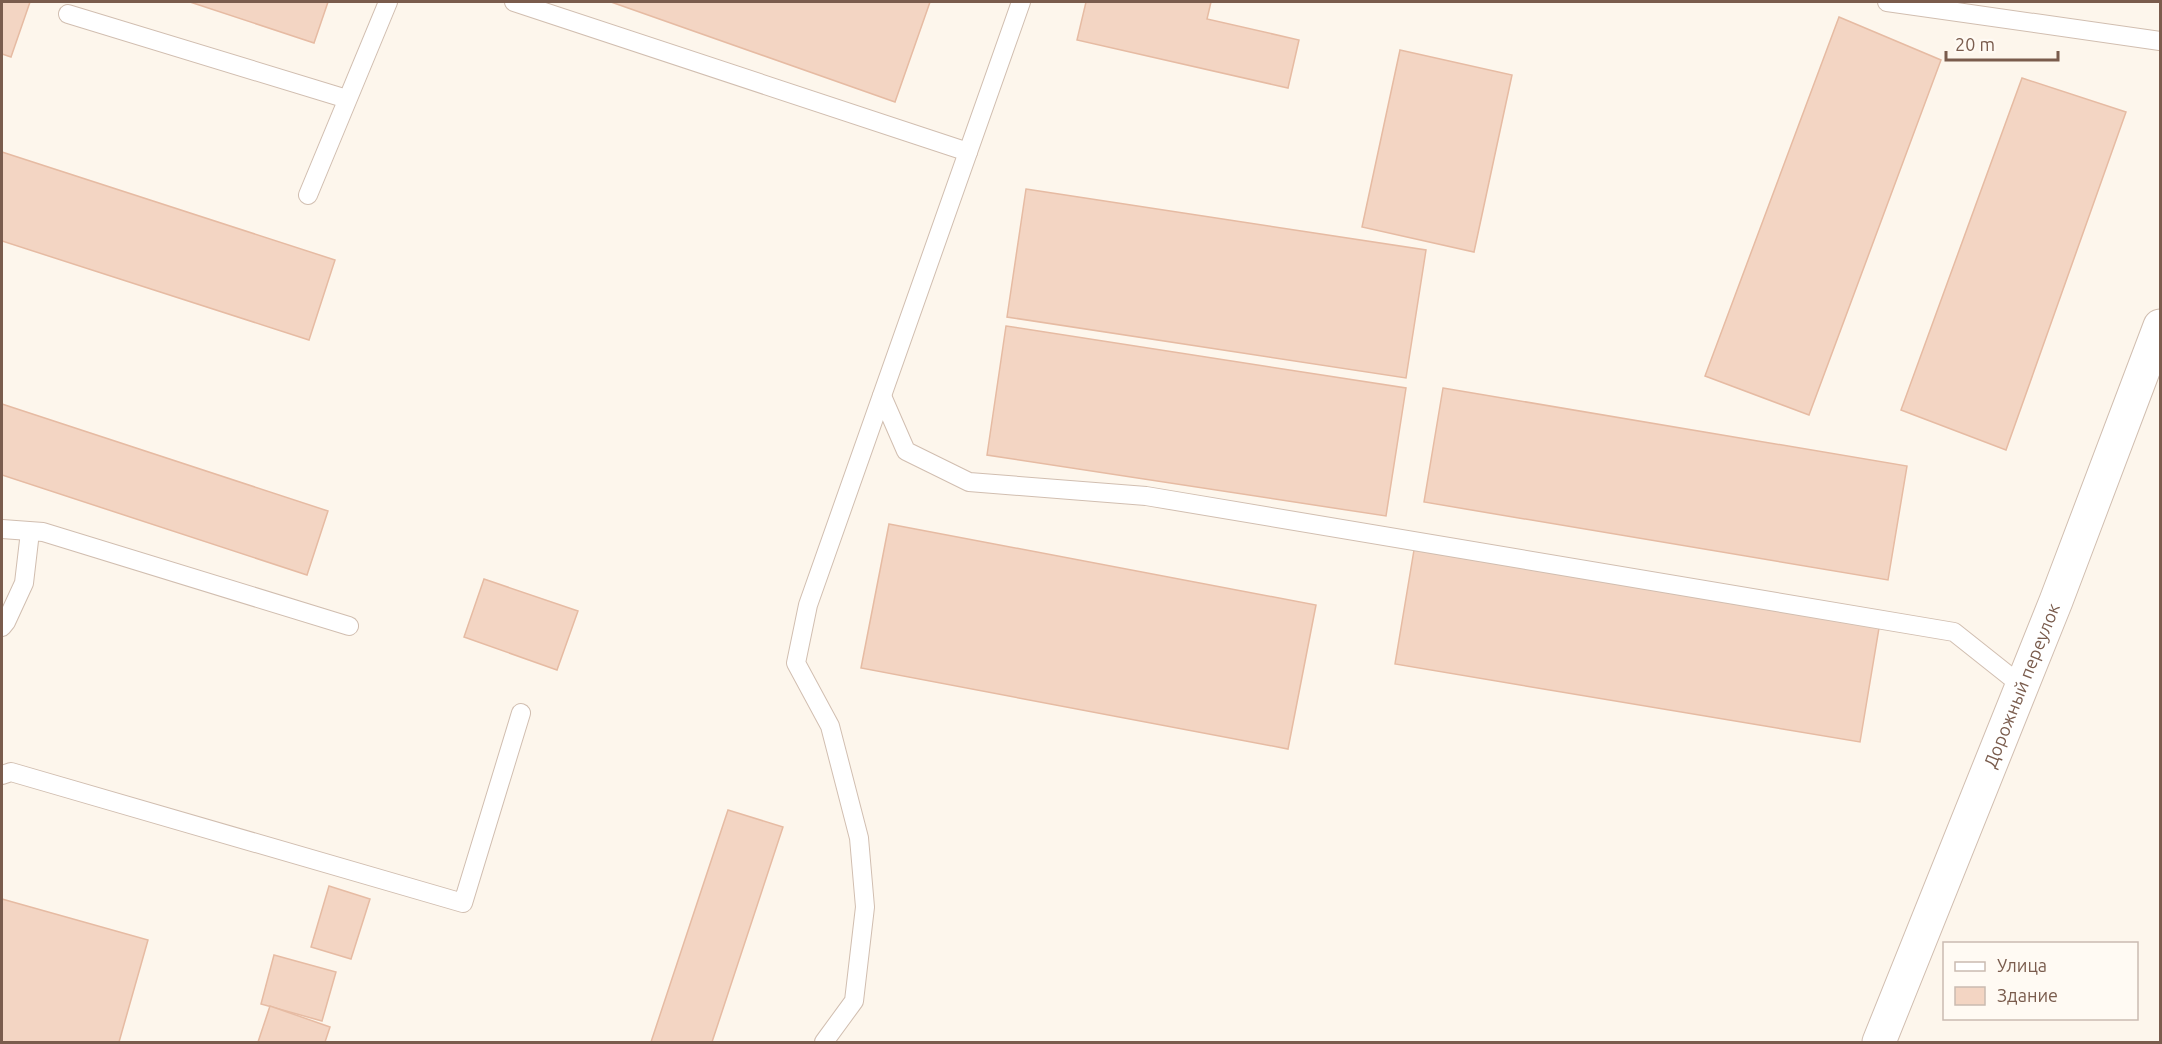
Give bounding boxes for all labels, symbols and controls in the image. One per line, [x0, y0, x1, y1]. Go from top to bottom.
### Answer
scale bar [1946, 24, 2058, 62]
text: 20 m [1955, 34, 1995, 54]
street label: Дорожный переулок [1979, 600, 2063, 770]
legend [1943, 942, 2138, 1020]
text: Улица [1997, 955, 2047, 975]
text: Здание [1997, 985, 2058, 1005]

